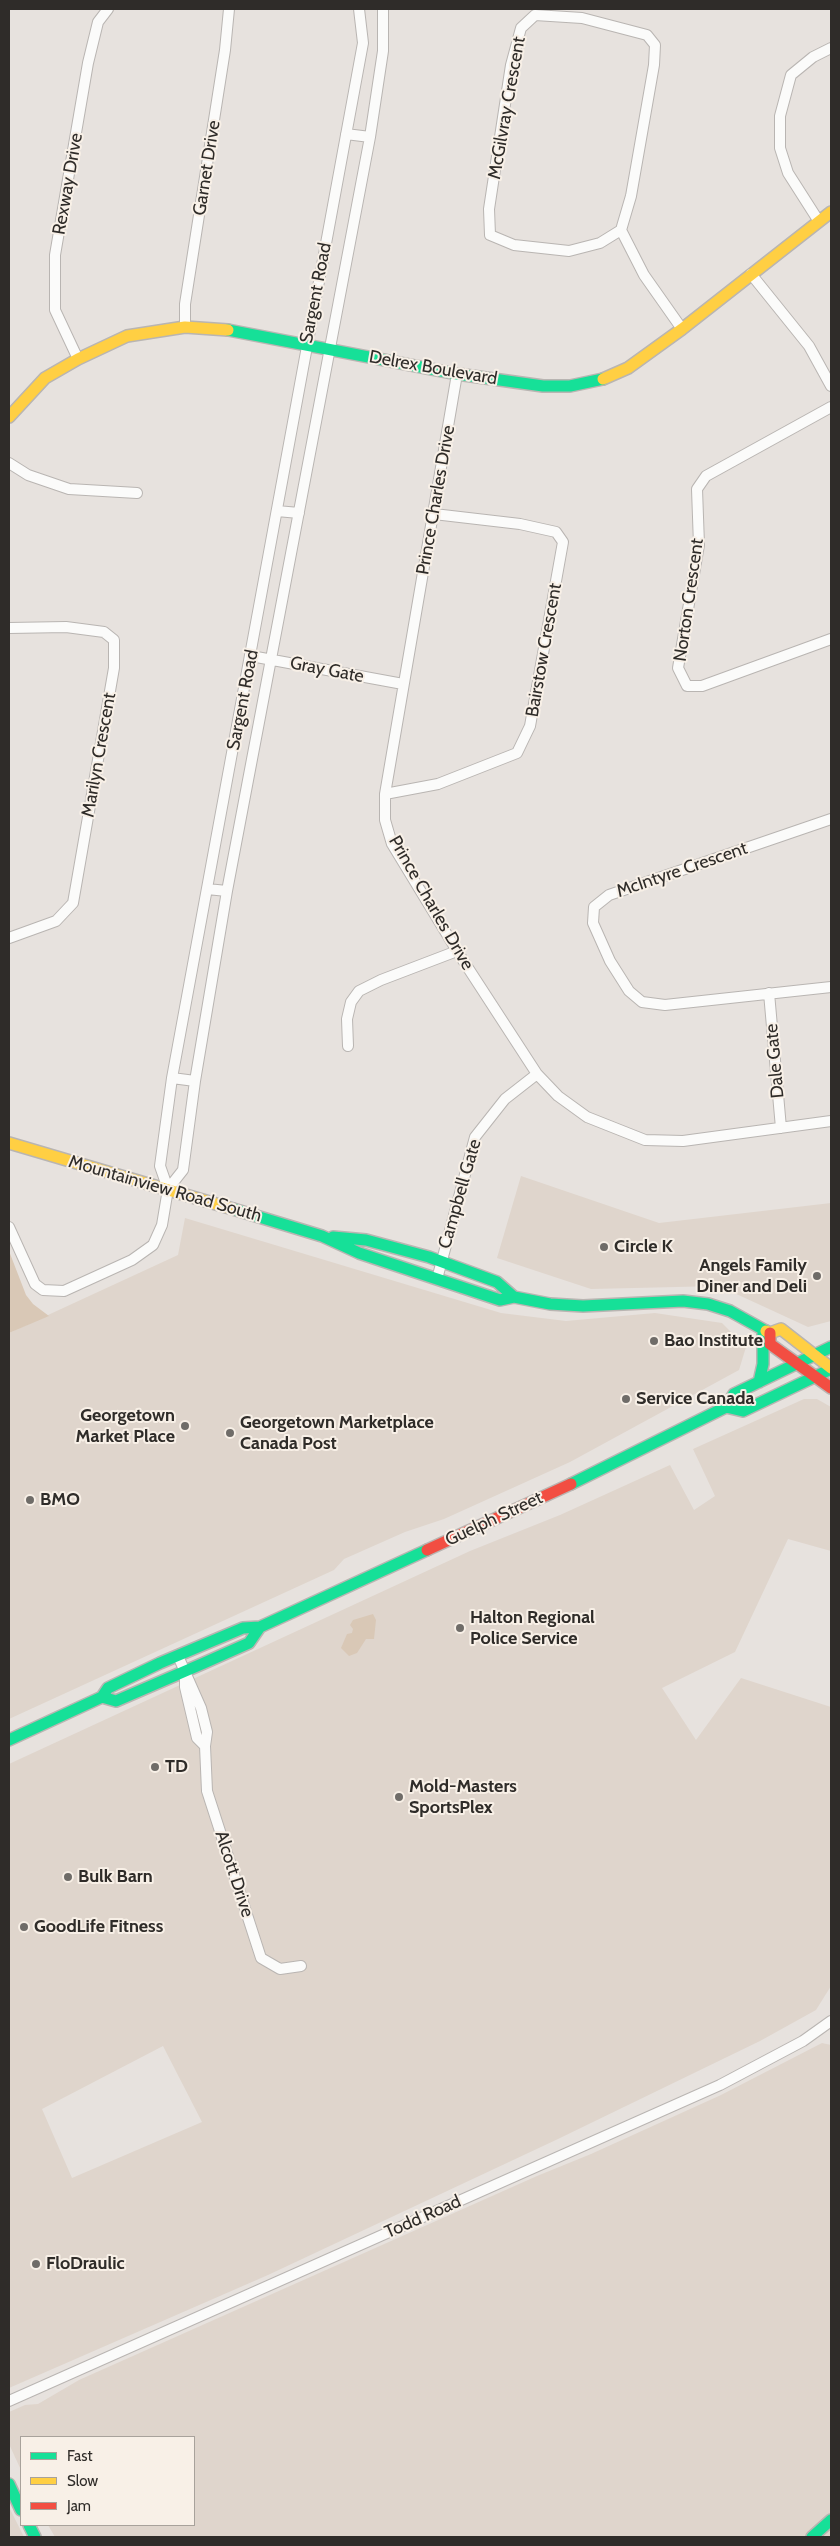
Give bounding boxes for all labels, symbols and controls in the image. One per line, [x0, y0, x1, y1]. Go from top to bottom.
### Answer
street label: McGilvray Crescent [484, 35, 530, 181]
street label: Garnet Drive [189, 119, 225, 217]
street label: Rexway Drive [48, 131, 88, 237]
street label: Sargent Road [296, 241, 336, 345]
street label: Delrex Boulevard [367, 346, 499, 390]
street label: Prince Charles Drive [412, 424, 460, 576]
street label: Norton Crescent [670, 537, 708, 663]
street label: Bairstow Crescent [522, 581, 566, 719]
street label: Sargent Road [223, 648, 263, 752]
street label: Gray Gate [288, 652, 366, 688]
street label: Marilyn Crescent [77, 691, 121, 819]
street label: Prince Charles Drive [384, 832, 478, 974]
street label: McIntyre Crescent [614, 837, 750, 903]
street label: Dale Gate [761, 1023, 789, 1099]
street label: Campbell Gate [434, 1137, 486, 1251]
street label: Mountainview Road South [66, 1151, 264, 1227]
place label: Circle K [614, 1236, 673, 1258]
marker: Circle K [598, 1241, 610, 1253]
place label: Angels Family Diner and Deli [696, 1255, 807, 1298]
marker: Angels Family Diner and Deli [811, 1270, 823, 1282]
place label: Bao Institute [664, 1330, 763, 1352]
marker: Bao Institute [648, 1335, 660, 1347]
place label: Service Canada [636, 1388, 754, 1410]
marker: Service Canada [620, 1393, 632, 1405]
place label: Georgetown Market Place [76, 1405, 175, 1448]
place label: Georgetown Marketplace Canada Post [240, 1412, 434, 1455]
marker: Georgetown Market Place [179, 1420, 191, 1432]
marker: Georgetown Marketplace Canada Post [224, 1427, 236, 1439]
street label: Guelph Street [442, 1487, 546, 1551]
place label: BMO [40, 1489, 80, 1511]
marker: BMO [24, 1494, 36, 1506]
place label: Halton Regional Police Service [470, 1607, 595, 1650]
marker: Halton Regional Police Service [454, 1622, 466, 1634]
place label: TD [165, 1756, 188, 1778]
marker: TD [149, 1761, 161, 1773]
place label: Mold-Masters SportsPlex [409, 1776, 517, 1818]
marker: Mold-Masters SportsPlex [393, 1791, 405, 1803]
street label: Alcott Drive [210, 1828, 258, 1920]
place label: Bulk Barn [78, 1866, 153, 1888]
marker: Bulk Barn [62, 1871, 74, 1883]
place label: GoodLife Fitness [34, 1916, 163, 1938]
marker: GoodLife Fitness [18, 1921, 30, 1933]
street label: Todd Road [382, 2191, 464, 2243]
place label: FloDraulic [46, 2253, 125, 2275]
marker: FloDraulic [30, 2258, 42, 2270]
legend [20, 2436, 195, 2526]
text: Fast [67, 2447, 92, 2465]
text: Slow [67, 2472, 98, 2490]
text: Jam [67, 2497, 91, 2515]

